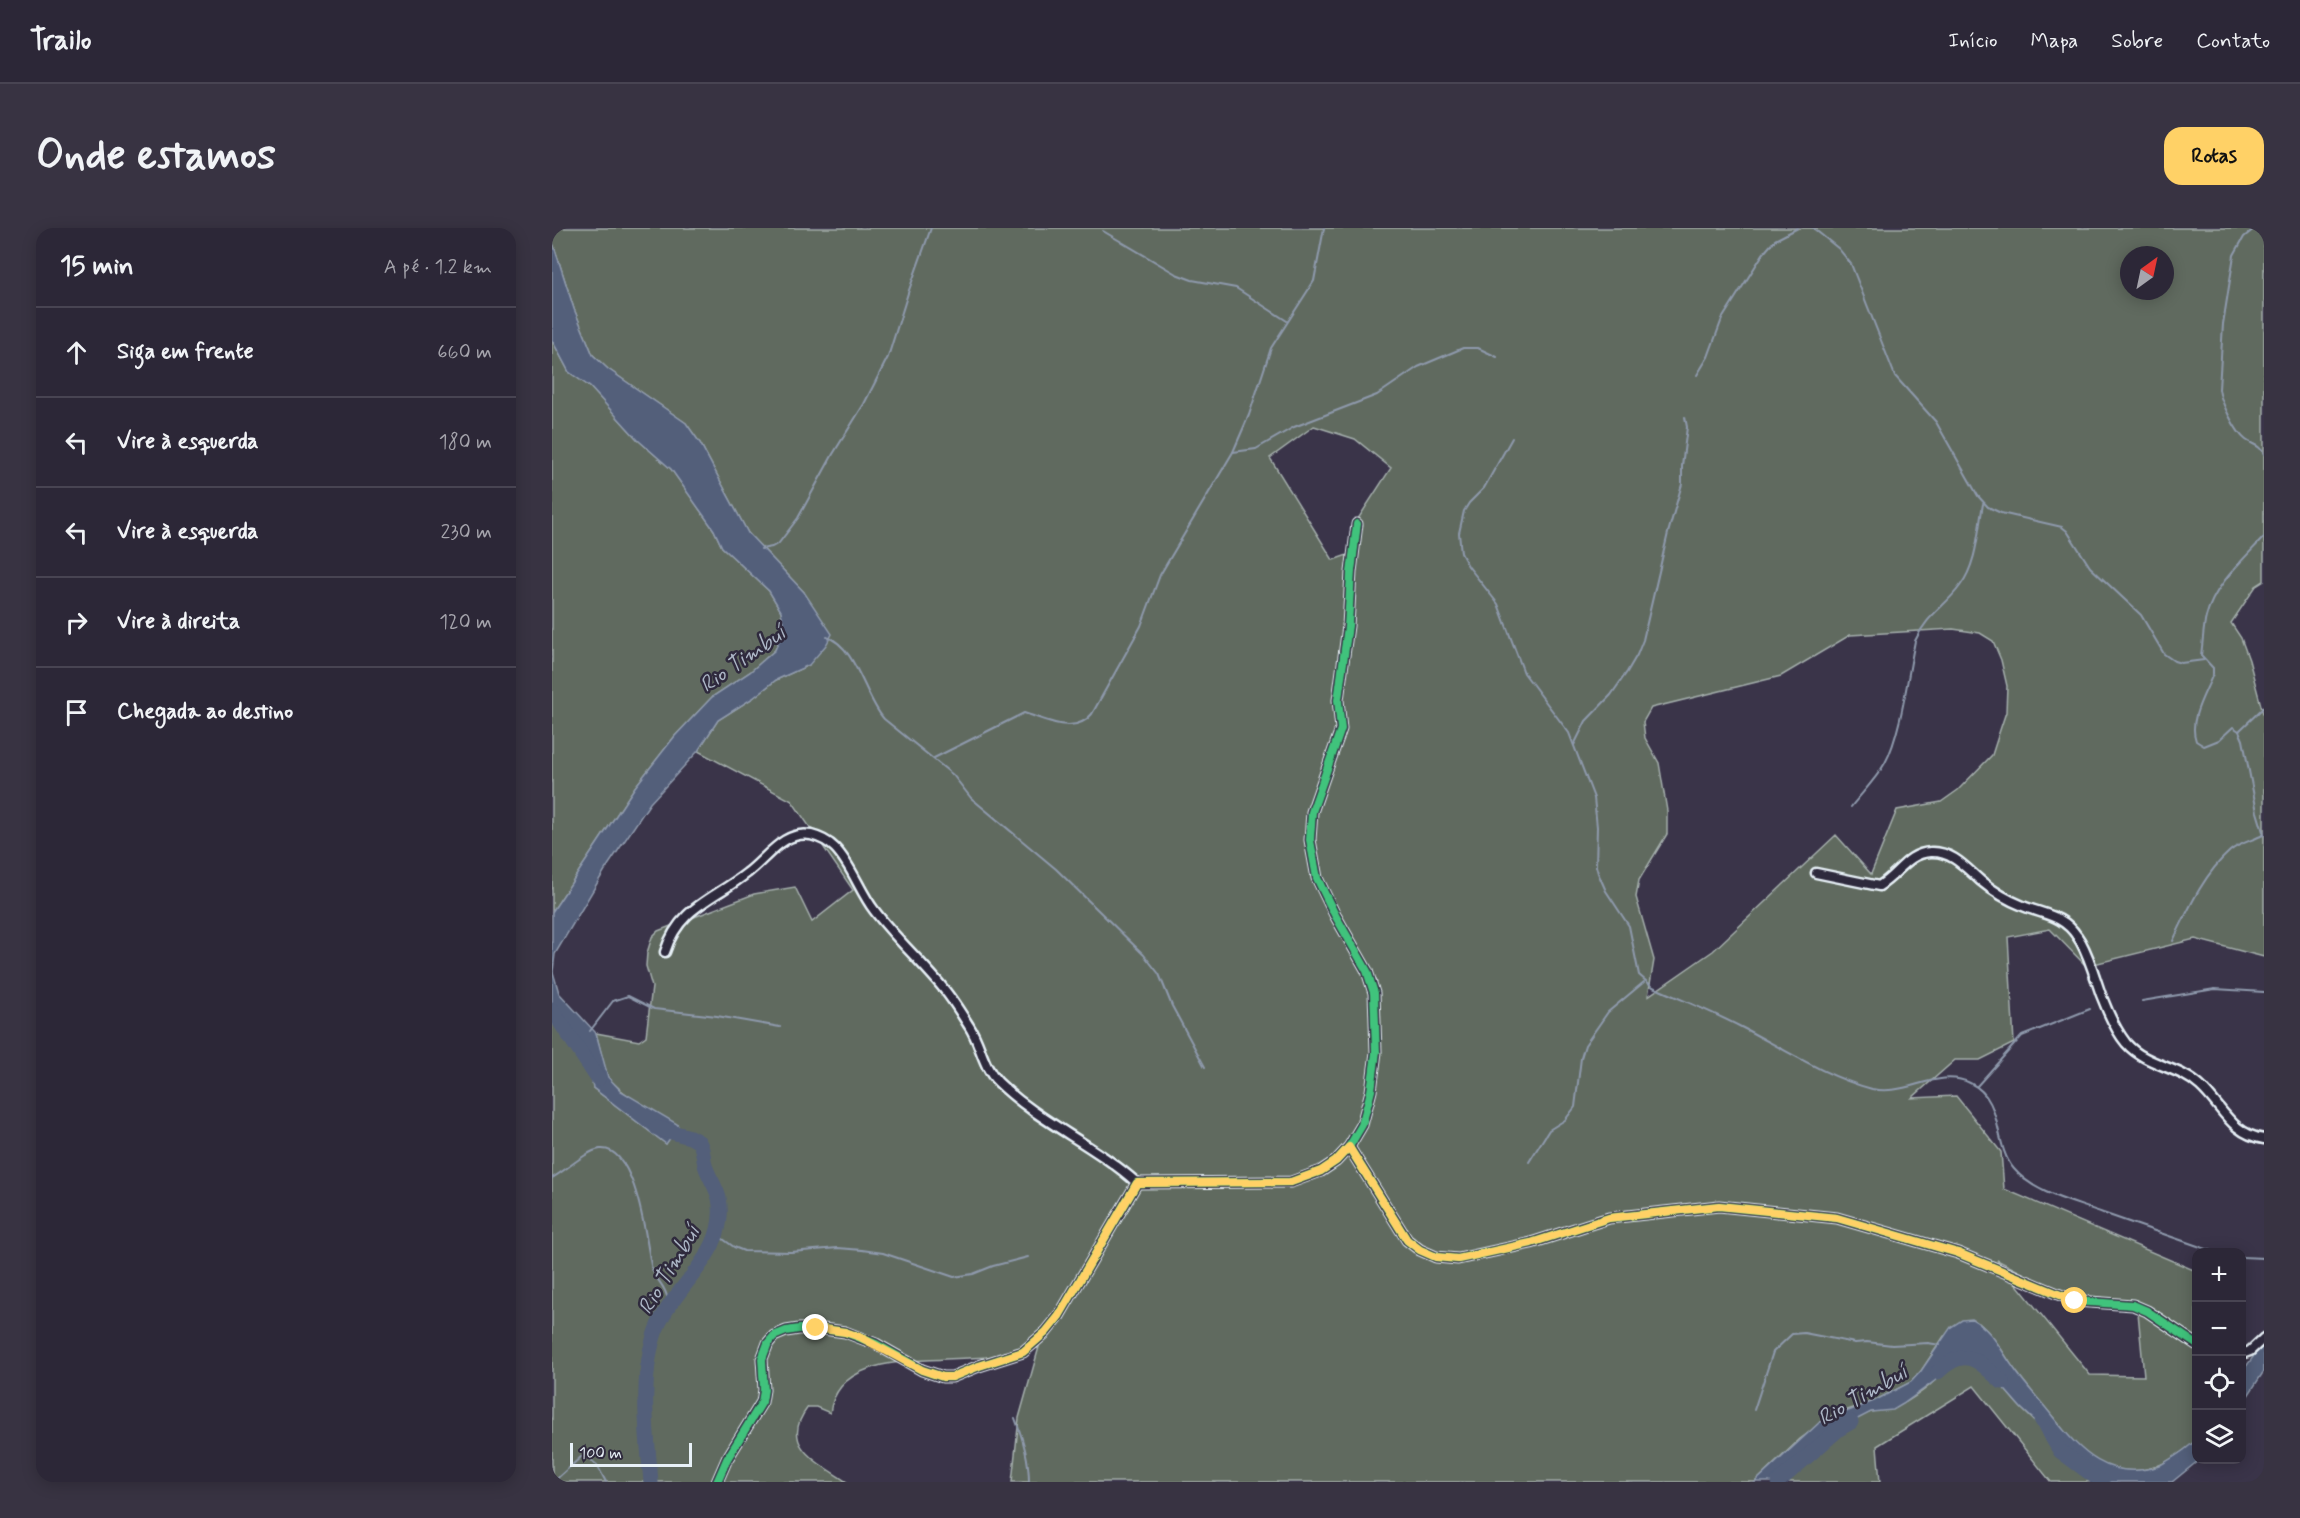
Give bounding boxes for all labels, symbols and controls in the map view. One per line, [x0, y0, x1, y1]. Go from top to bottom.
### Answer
text: Trailo [30, 23, 91, 60]
text: Início [1948, 27, 1998, 55]
text: Mapa [2031, 27, 2078, 55]
text: Sobre [2111, 27, 2163, 55]
text: Contato [2196, 27, 2270, 55]
button: Rotas [2164, 127, 2264, 185]
text: Onde estamos [36, 129, 276, 184]
north arrow [2120, 246, 2174, 300]
text: 15 min [60, 250, 134, 284]
text: A pé · 1.2 km [384, 254, 492, 281]
icon: ahead [60, 336, 93, 369]
text: Siga em frente [117, 338, 254, 366]
text: 660 m [437, 339, 492, 366]
icon: left [60, 426, 93, 459]
text: Vire à esquerda [117, 428, 258, 456]
text: 180 m [439, 429, 492, 456]
icon: left [60, 516, 93, 549]
text: Vire à esquerda [117, 518, 258, 546]
text: 230 m [440, 519, 492, 546]
icon: right [60, 606, 93, 639]
text: Vire à direita [117, 608, 240, 636]
text: 120 m [439, 609, 492, 636]
water label: Rio Timbuí [694, 619, 793, 700]
icon: arrive [60, 696, 93, 729]
text: Chegada ao destino [117, 698, 293, 726]
water label: Rio Timbuí [632, 1219, 708, 1320]
map controls [2192, 1248, 2246, 1464]
button: + [2192, 1248, 2246, 1302]
route start [2061, 1287, 2087, 1313]
button: − [2192, 1302, 2246, 1356]
route end [802, 1314, 828, 1340]
button: locate [2192, 1356, 2246, 1410]
water label: Rio Timbuí [1813, 1358, 1915, 1433]
button: layers [2192, 1410, 2246, 1464]
scale bar [570, 1440, 692, 1468]
text: 100 m [579, 1443, 622, 1464]

